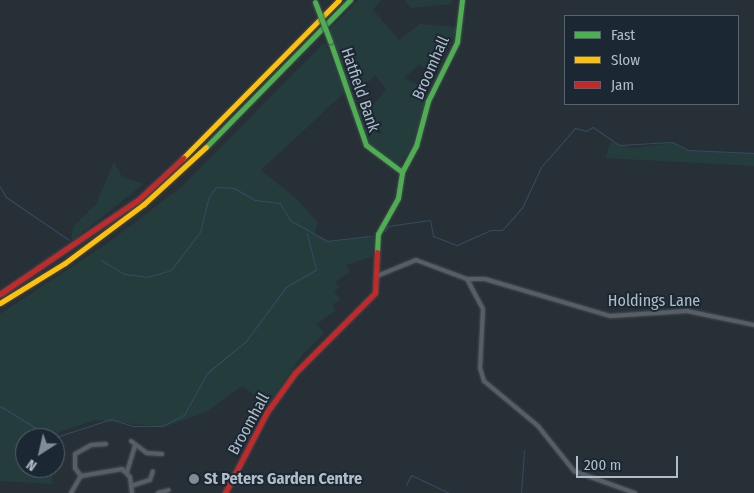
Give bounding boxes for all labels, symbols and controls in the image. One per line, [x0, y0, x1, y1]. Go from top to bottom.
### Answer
legend [564, 15, 739, 105]
text: Fast [611, 26, 635, 44]
street label: Broomhall [408, 33, 454, 103]
street label: Hatfield Bank [337, 45, 383, 135]
text: Slow [611, 51, 640, 69]
text: Jam [611, 76, 634, 94]
street label: Holdings Lane [608, 291, 700, 311]
street label: Broomhall [224, 390, 274, 458]
north arrow [15, 428, 65, 478]
scale bar [579, 446, 682, 478]
text: N [23, 456, 40, 474]
text: 200 m [584, 456, 621, 474]
place label: St Peters Garden Centre [204, 469, 362, 489]
marker: St Peters Garden Centre [188, 473, 200, 485]

